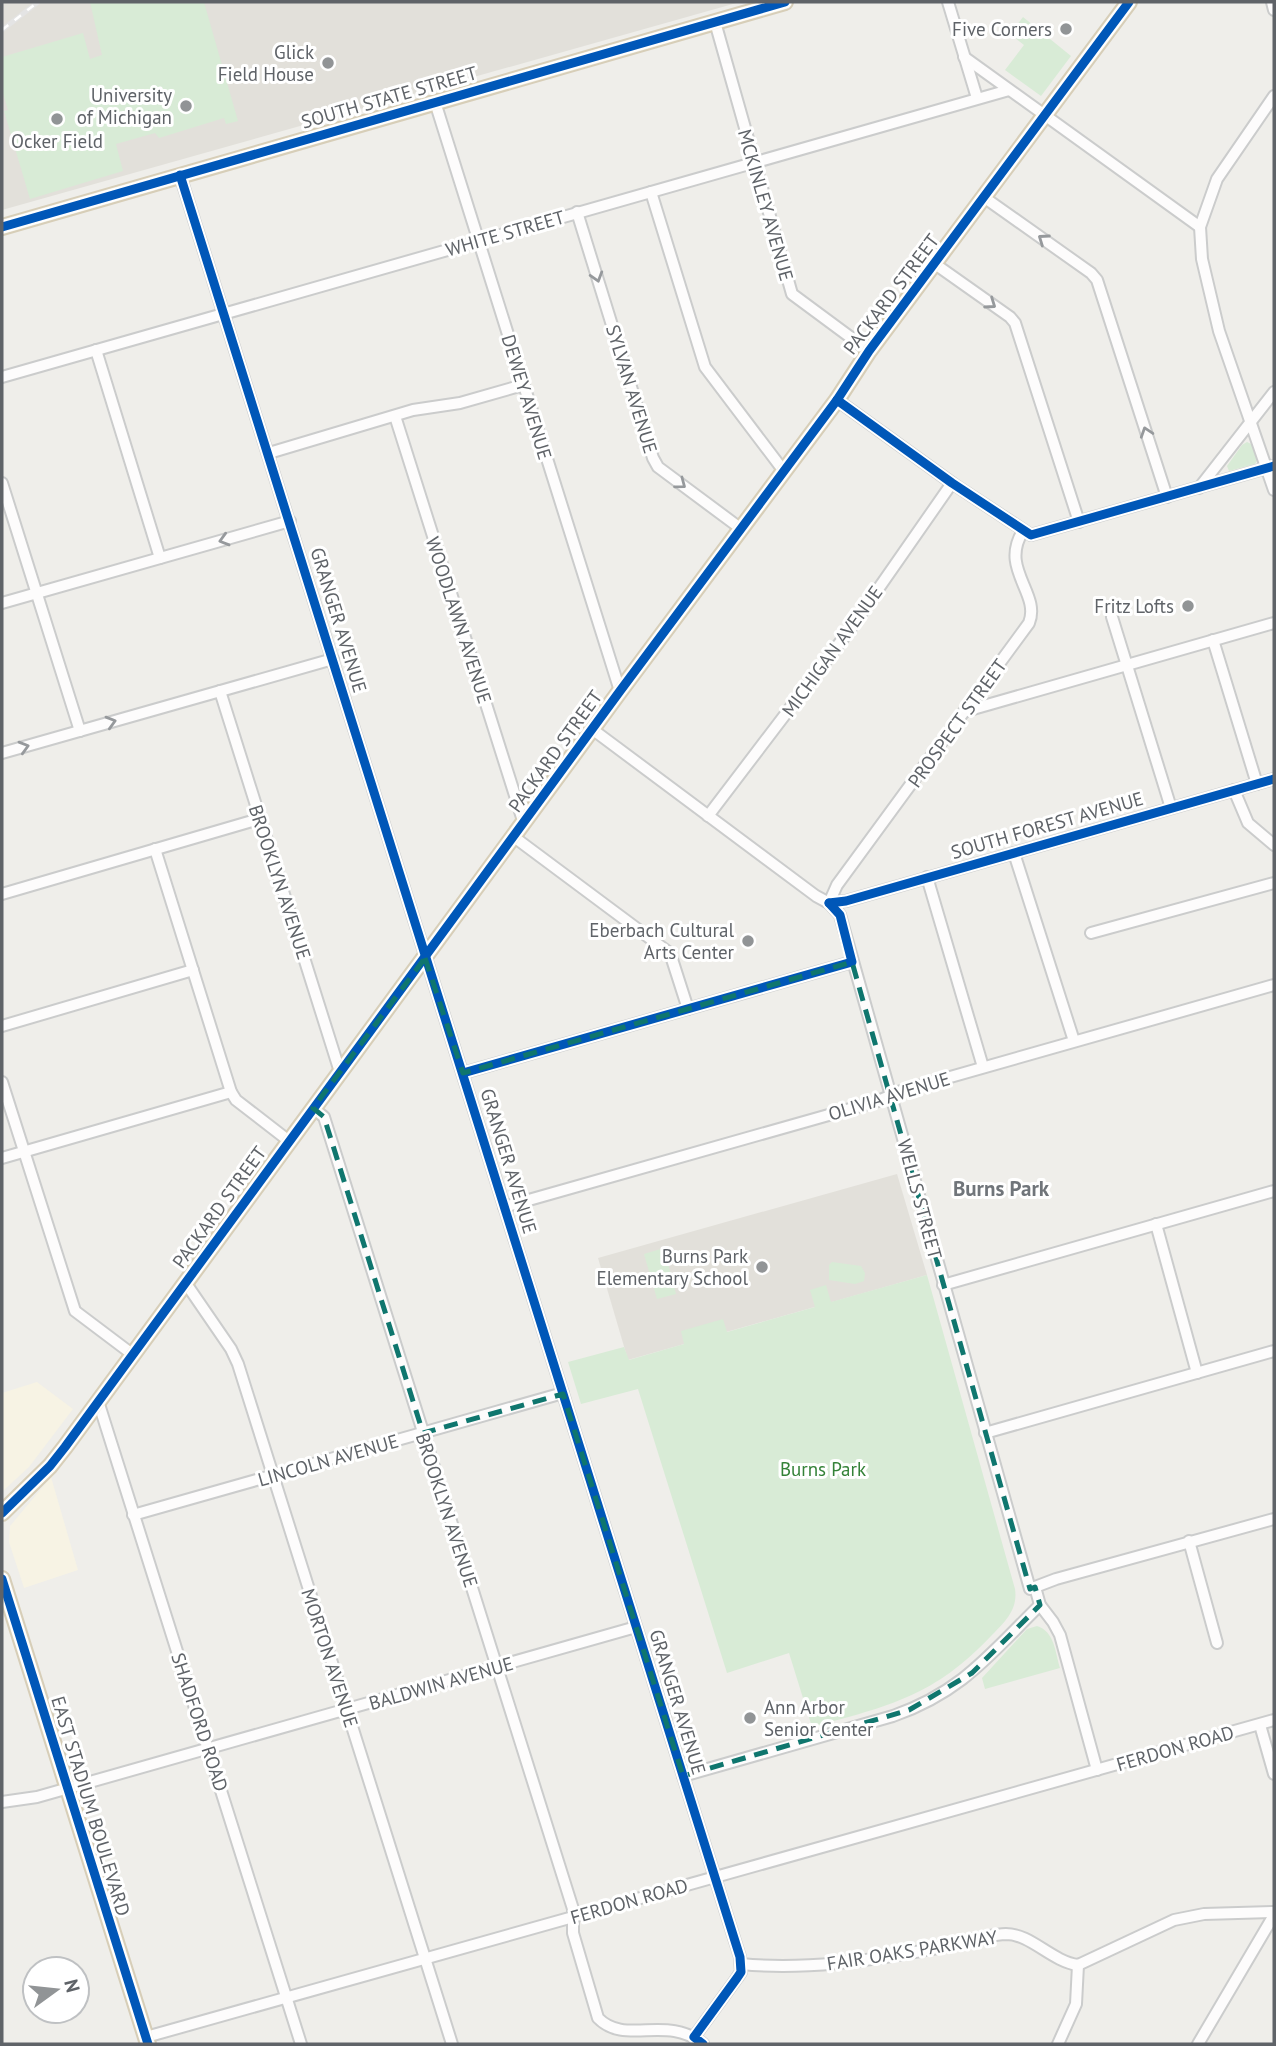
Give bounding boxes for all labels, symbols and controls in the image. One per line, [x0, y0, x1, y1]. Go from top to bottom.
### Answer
place label: Five Corners [952, 17, 1052, 41]
marker: Five Corners [1058, 21, 1074, 37]
place label: Glick Field House [218, 40, 314, 86]
marker: Glick Field House [320, 55, 336, 71]
street label: SOUTH STATE STREET [298, 60, 480, 134]
place label: University of Michigan [77, 83, 172, 129]
marker: University of Michigan [178, 98, 194, 114]
marker: Ocker Field [49, 111, 65, 127]
street label: MCKINLEY AVENUE [733, 126, 799, 284]
place label: Ocker Field [11, 129, 103, 153]
street label: WHITE STREET [443, 204, 568, 261]
street label: PACKARD STREET [838, 229, 944, 359]
one-way arrow [1038, 235, 1051, 247]
one-way arrow [589, 271, 604, 283]
one-way arrow [983, 296, 996, 308]
street label: SYLVAN AVENUE [601, 322, 663, 456]
street label: DEWEY AVENUE [497, 331, 557, 463]
one-way arrow [1140, 426, 1154, 439]
one-way arrow [673, 476, 686, 488]
one-way arrow [218, 532, 230, 547]
street label: WOODLAWN AVENUE [421, 534, 497, 706]
street label: GRANGER AVENUE [306, 545, 372, 695]
street label: MICHIGAN AVENUE [776, 581, 888, 721]
place label: Fritz Lofts [1094, 594, 1174, 618]
marker: Fritz Lofts [1180, 598, 1196, 614]
street label: PROSPECT STREET [902, 654, 1012, 792]
street label: PACKARD STREET [503, 685, 607, 817]
one-way arrow [105, 716, 117, 730]
one-way arrow [18, 740, 30, 755]
street label: SOUTH FOREST AVENUE [948, 786, 1146, 864]
street label: BROOKLYN AVENUE [244, 802, 316, 962]
place label: Eberbach Cultural Arts Center [589, 918, 735, 964]
marker: Eberbach Cultural Arts Center [740, 933, 756, 949]
street label: OLIVIA AVENUE [825, 1066, 953, 1126]
street label: GRANGER AVENUE [476, 1086, 542, 1236]
street label: WELLS STREET [892, 1136, 948, 1262]
street label: PACKARD STREET [167, 1141, 271, 1273]
district label: Burns Park [953, 1175, 1050, 1202]
place label: Burns Park Elementary School [597, 1244, 748, 1290]
marker: Burns Park Elementary School [754, 1259, 770, 1275]
street label: LINCOLN AVENUE [255, 1428, 401, 1492]
street label: BROOKLYN AVENUE [411, 1430, 483, 1590]
park label: Burns Park [780, 1457, 866, 1481]
street label: MORTON AVENUE [296, 1586, 364, 1730]
street label: GRANGER AVENUE [645, 1627, 711, 1777]
street label: SHADFORD ROAD [166, 1650, 234, 1794]
street label: BALDWIN AVENUE [366, 1651, 516, 1715]
street label: EAST STADIUM BOULEVARD [46, 1693, 136, 1919]
place label: Ann Arbor Senior Center [764, 1695, 874, 1741]
marker: Ann Arbor Senior Center [742, 1710, 758, 1726]
street label: FERDON ROAD [1113, 1720, 1237, 1776]
street label: FERDON ROAD [567, 1873, 691, 1929]
street label: FAIR OAKS PARKWAY [825, 1925, 999, 1975]
north arrow [21, 1955, 91, 2025]
text: N [59, 1976, 86, 1995]

